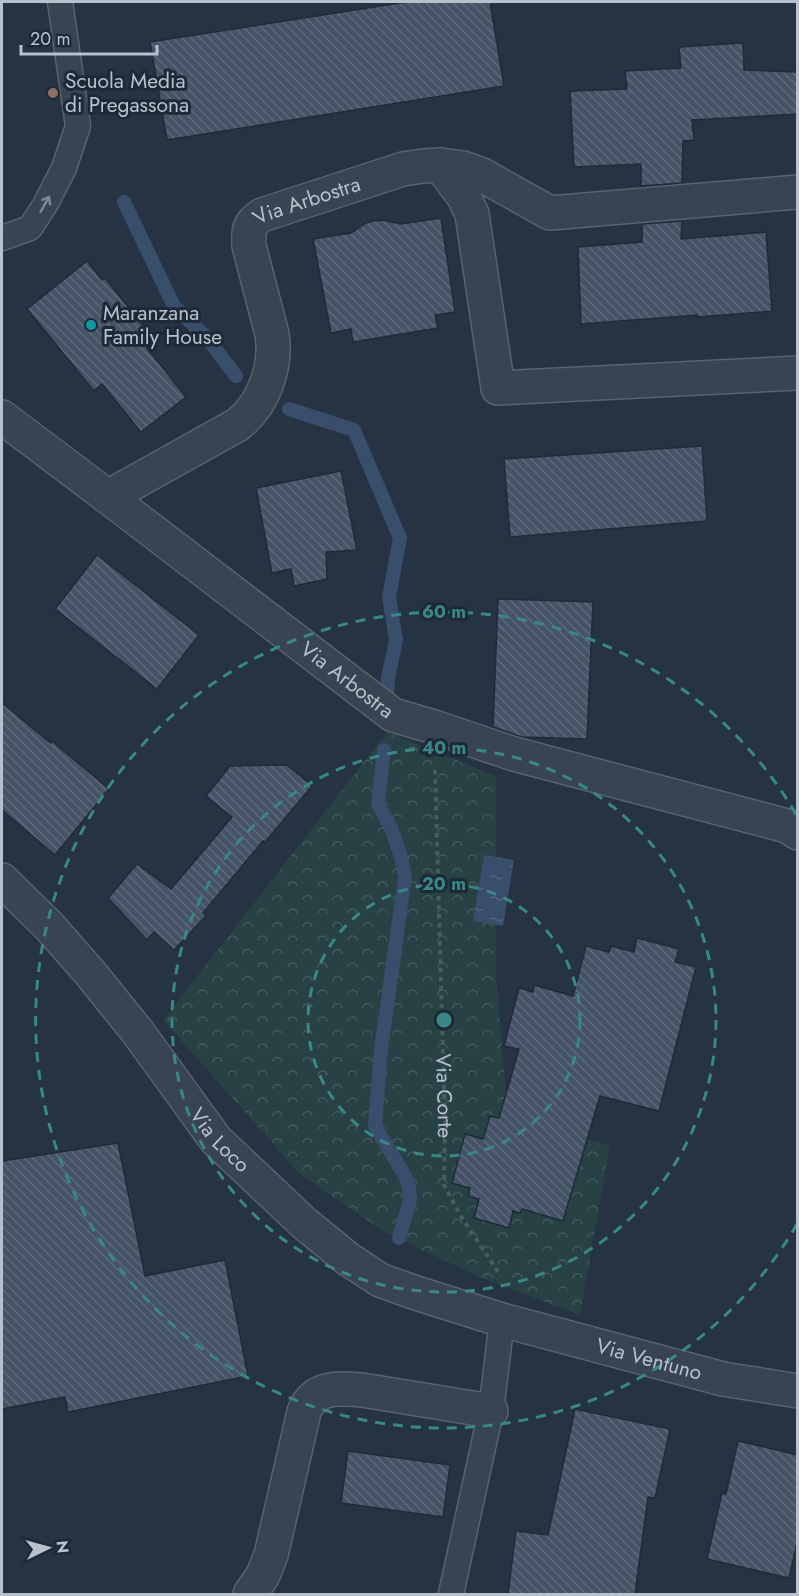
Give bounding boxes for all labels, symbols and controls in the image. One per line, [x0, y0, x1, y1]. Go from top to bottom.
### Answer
scale bar [21, 18, 158, 56]
text: 20 m [30, 26, 70, 52]
place label: Scuola Media di Pregassona [65, 66, 189, 120]
marker: Scuola Media di Pregassona [46, 86, 60, 100]
street label: Via Arbostra [247, 169, 364, 232]
one-way arrow [39, 196, 51, 213]
place label: Maranzana Family House [103, 298, 222, 352]
marker: Maranzana Family House [84, 318, 98, 332]
text: 60 m [422, 599, 466, 625]
street label: Via Arbostra [294, 634, 400, 726]
text: 40 m [422, 735, 466, 761]
text: 20 m [422, 871, 466, 897]
centre of rings [434, 1010, 454, 1030]
street label: Via Corte [428, 1053, 460, 1139]
street label: Via Loco [182, 1102, 257, 1180]
street label: Via Ventuno [593, 1331, 705, 1388]
north arrow [18, 1518, 78, 1578]
text: N [50, 1539, 74, 1554]

